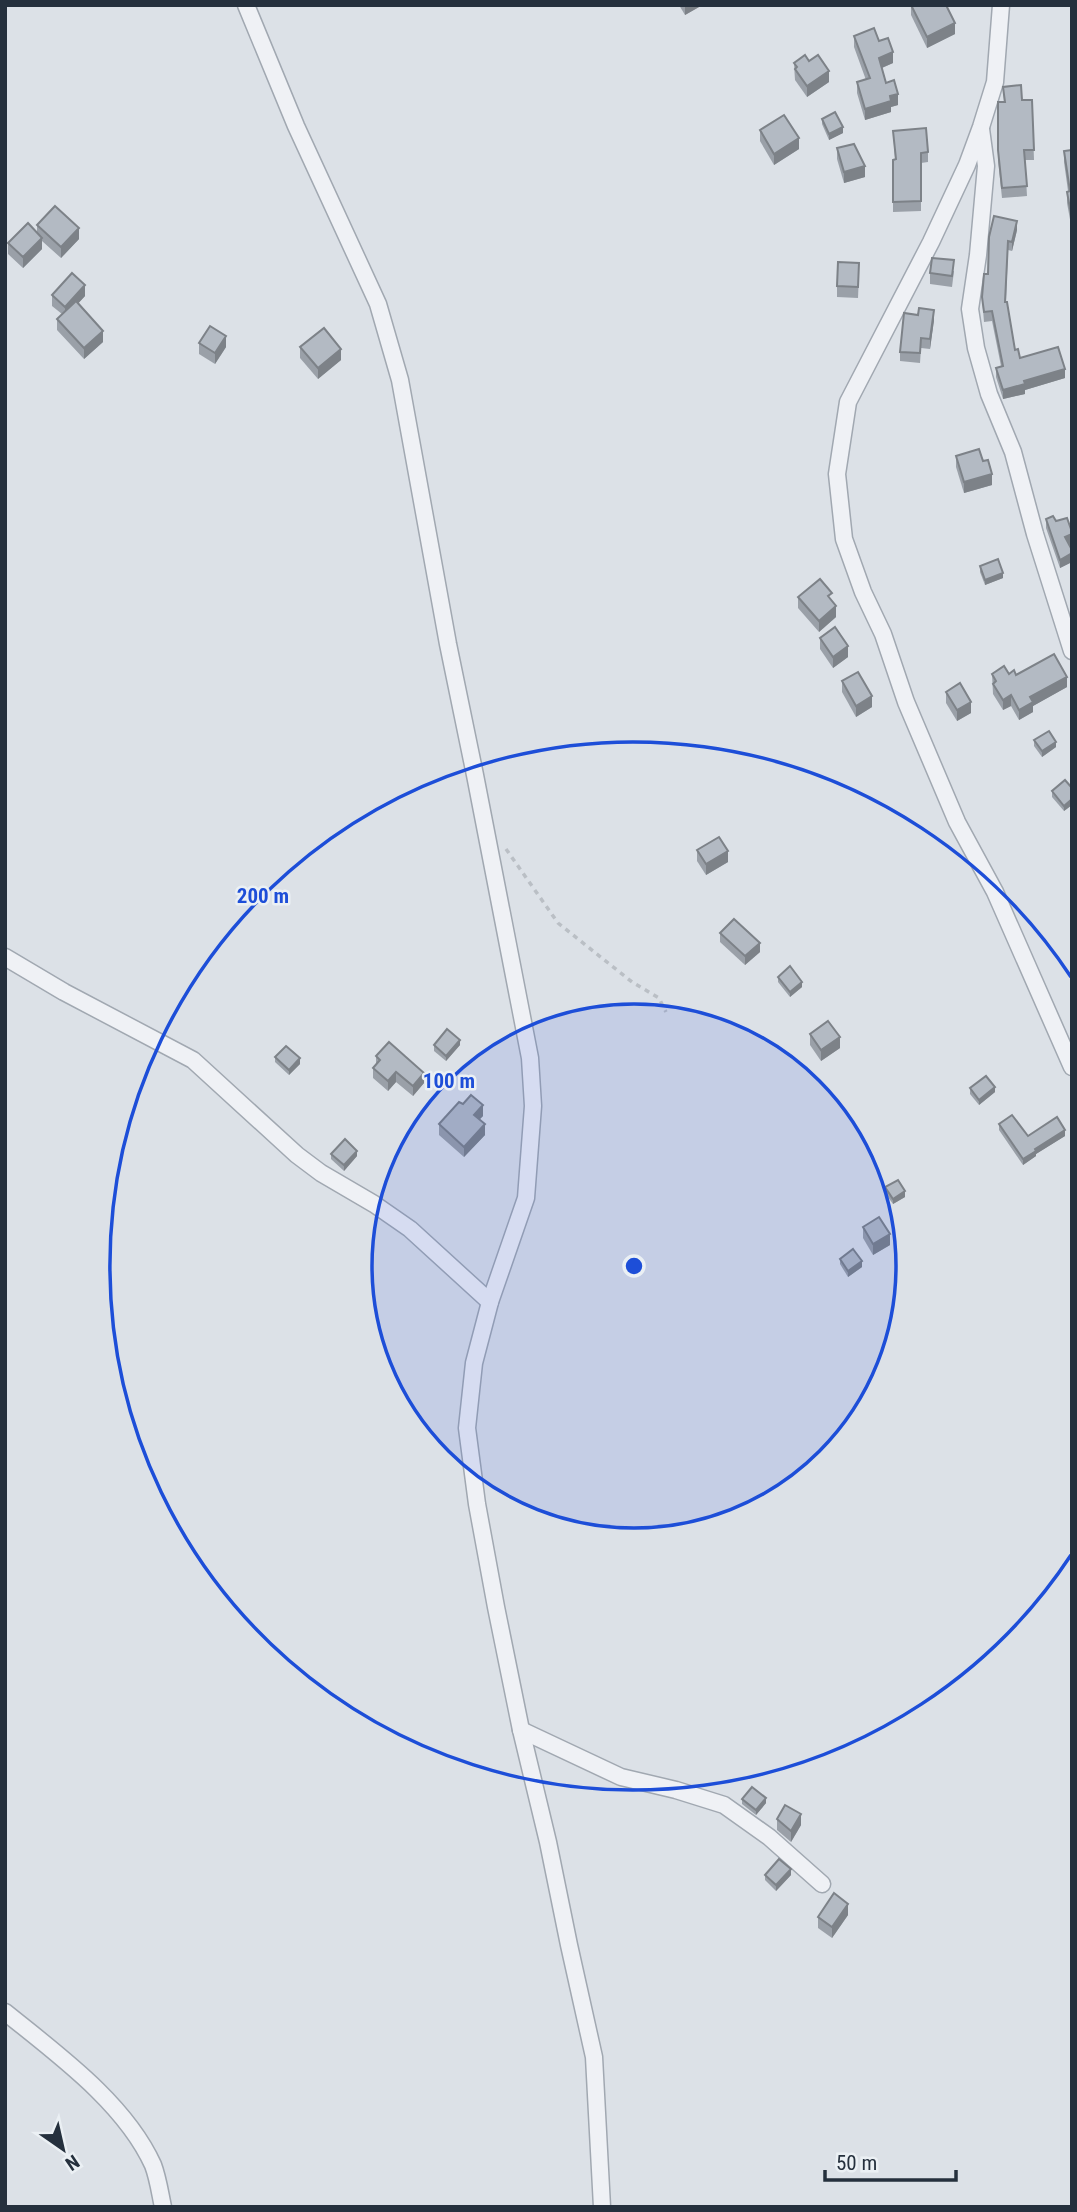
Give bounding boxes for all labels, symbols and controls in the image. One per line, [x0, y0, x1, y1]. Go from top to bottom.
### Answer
text: 200 m [237, 884, 289, 908]
text: 100 m [423, 1069, 475, 1093]
centre of rings [622, 1254, 646, 1278]
north arrow [28, 2114, 98, 2184]
scale bar [825, 2138, 956, 2182]
text: N [61, 2150, 83, 2175]
text: 50 m [836, 2151, 877, 2175]

